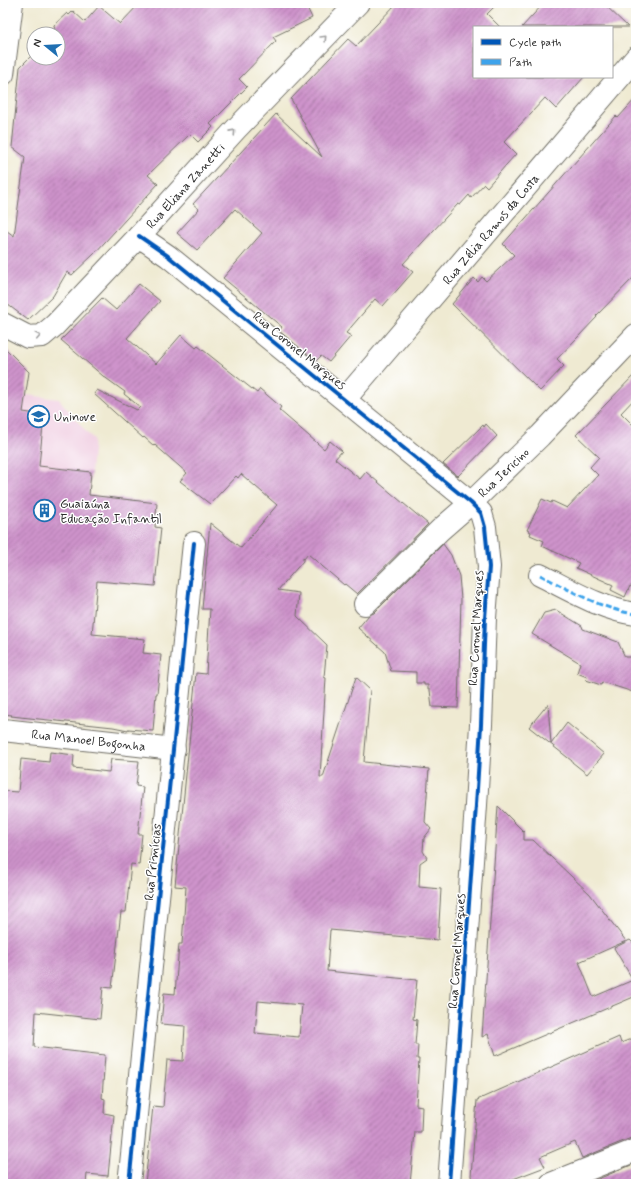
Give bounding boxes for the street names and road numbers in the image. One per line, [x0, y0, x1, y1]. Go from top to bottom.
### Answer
street label: Rua Eliana Zanetti [143, 140, 229, 233]
street label: Rua Zélia Ramos da Costa [439, 170, 544, 289]
street label: Rua Coronel Marques [249, 308, 349, 394]
street label: Rua Jericino [475, 444, 533, 502]
street label: Rua Coronel Marques [465, 570, 488, 686]
street label: Rua Manoel Bogonha [30, 726, 146, 756]
street label: Rua Primícias [141, 823, 166, 902]
street label: Rua Coronel Marques [445, 893, 470, 1009]

